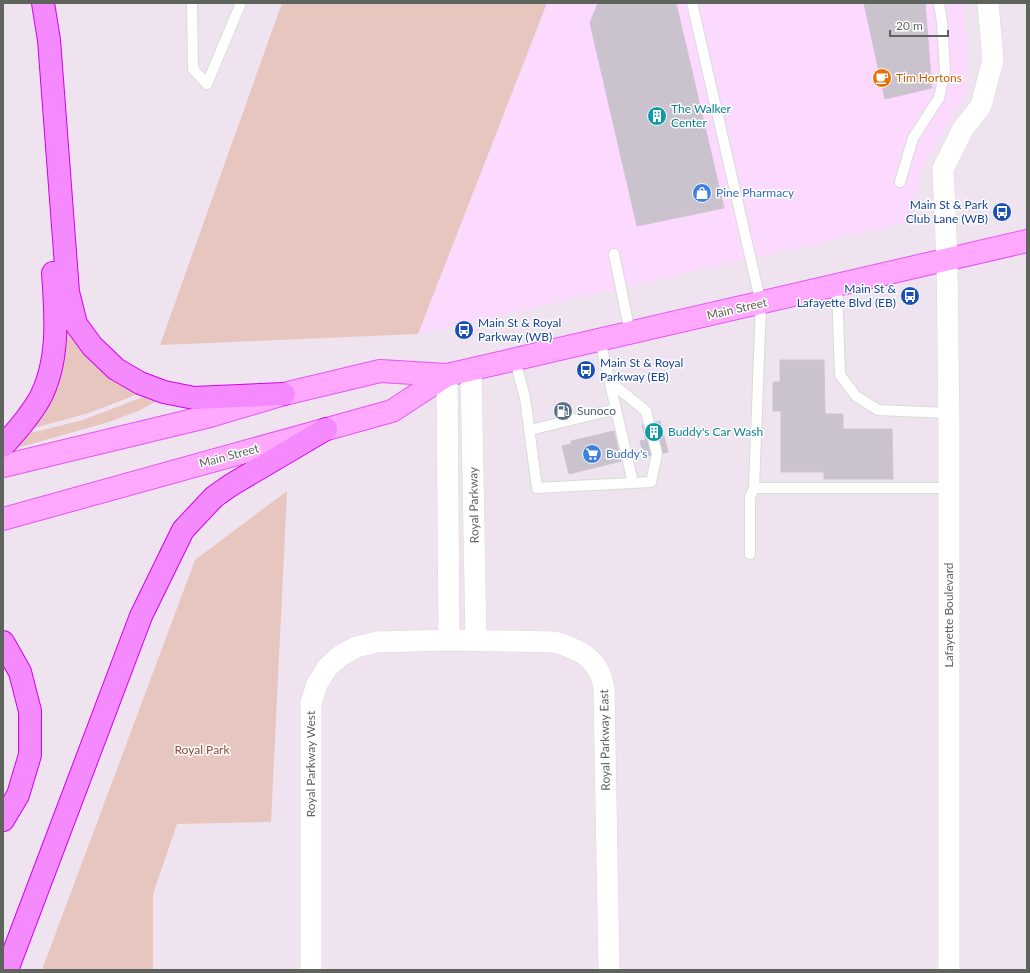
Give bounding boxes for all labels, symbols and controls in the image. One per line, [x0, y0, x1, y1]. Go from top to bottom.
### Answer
scale bar [890, 12, 948, 38]
text: 20 m [896, 18, 923, 33]
cafe icon: Tim Hortons [871, 67, 893, 89]
place label: Tim Hortons [896, 70, 962, 85]
place label: The Walker Center [671, 101, 732, 130]
building icon: The Walker Center [646, 105, 668, 127]
shop icon: Pine Pharmacy [691, 182, 713, 204]
place label: Pine Pharmacy [716, 185, 795, 200]
place label: Main St & Park Club Lane (WB) [906, 197, 989, 226]
bus stop icon: Main St & Park Club Lane (WB) [991, 201, 1013, 223]
place label: Main St & Lafayette Blvd (EB) [797, 281, 896, 310]
bus stop icon: Main St & Lafayette Blvd (EB) [899, 285, 921, 307]
street label: Main Street [705, 294, 769, 323]
place label: Main St & Royal Parkway (WB) [478, 315, 561, 344]
bus stop icon: Main St & Royal Parkway (WB) [453, 319, 475, 341]
place label: Main St & Royal Parkway (EB) [600, 355, 683, 384]
bus stop icon: Main St & Royal Parkway (EB) [575, 359, 597, 381]
fuel station icon: Sunoco [552, 400, 574, 422]
place label: Sunoco [577, 403, 616, 418]
building icon: Buddy's Car Wash [643, 421, 665, 443]
place label: Buddy's Car Wash [668, 424, 763, 439]
street label: Main Street [197, 440, 261, 471]
supermarket icon: Buddy's [581, 443, 603, 465]
place label: Buddy's [606, 446, 648, 461]
street label: Royal Parkway [465, 466, 482, 543]
street label: Lafayette Boulevard [941, 563, 956, 668]
street label: Royal Parkway East [596, 688, 613, 791]
street label: Royal Parkway West [303, 710, 318, 817]
park label: Royal Park [174, 742, 230, 757]

